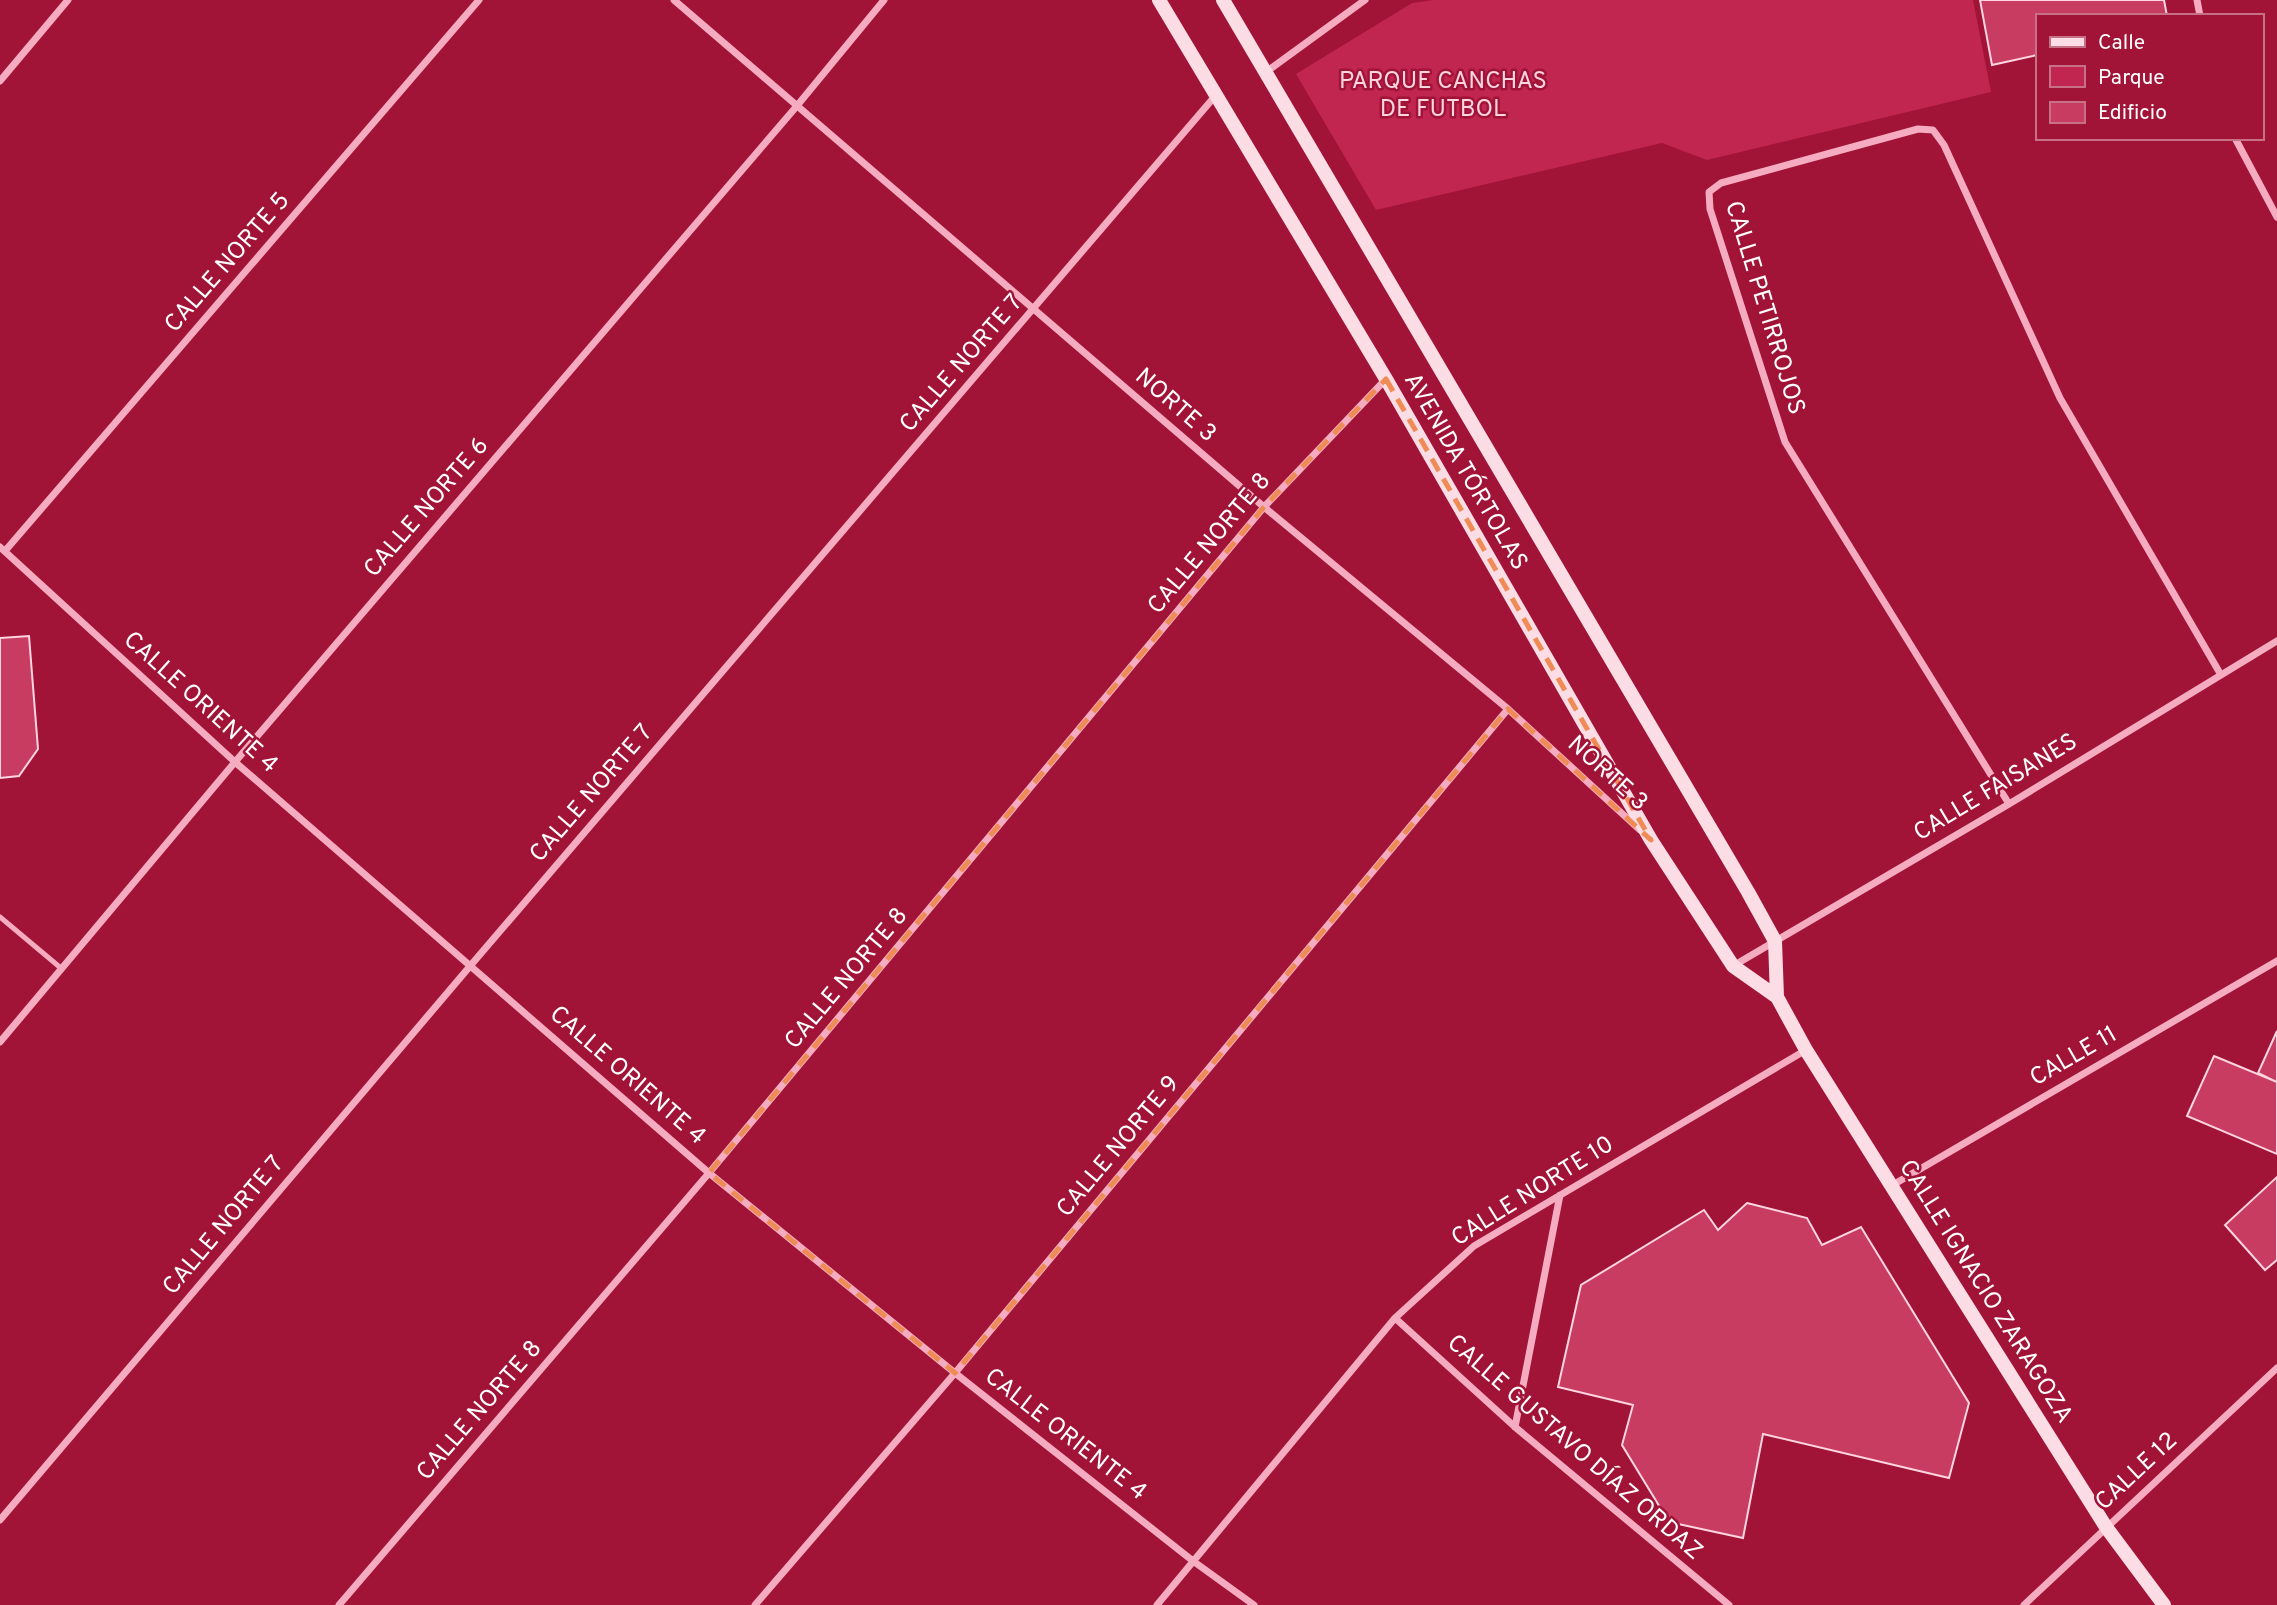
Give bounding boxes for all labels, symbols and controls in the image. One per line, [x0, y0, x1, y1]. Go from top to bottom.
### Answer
legend [2036, 14, 2263, 140]
text: Calle [2098, 30, 2145, 57]
text: Parque [2098, 65, 2165, 92]
park label: PARQUE CANCHAS DE FUTBOL [1339, 67, 1547, 125]
text: Edificio [2098, 100, 2167, 127]
street label: CALLE NORTE 5 [159, 187, 297, 339]
street label: CALLE PETIRROJOS [1717, 198, 1811, 418]
street label: CALLE NORTE 7 [894, 289, 1030, 439]
street label: NORTE 3 [1128, 362, 1222, 450]
street label: AVENIDA TÓRTOLAS [1396, 367, 1535, 576]
street label: CALLE NORTE 6 [358, 432, 496, 584]
street label: CALLE NORTE 8 [1142, 467, 1278, 621]
street label: CALLE ORIENTE 4 [116, 626, 284, 780]
street label: CALLE NORTE 7 [524, 719, 660, 869]
street label: CALLE FAISANES [1909, 727, 2083, 849]
street label: NORTE 3 [1560, 730, 1654, 818]
street label: CALLE NORTE 8 [779, 902, 915, 1056]
street label: CALLE ORIENTE 4 [543, 1000, 711, 1152]
street label: CALLE 11 [2025, 1020, 2123, 1094]
street label: CALLE NORTE 9 [1051, 1070, 1187, 1224]
street label: CALLE NORTE 10 [1446, 1130, 1620, 1254]
street label: CALLE NORTE 7 [157, 1150, 291, 1302]
street label: CALLE IGNACIO ZARAGOZA [1891, 1155, 2079, 1429]
street label: CALLE GUSTAVO DÍAZ ORDAZ [1440, 1327, 1709, 1567]
street label: CALLE NORTE 8 [411, 1335, 549, 1487]
street label: CALLE ORIENTE 4 [978, 1362, 1152, 1508]
street label: CALLE 12 [2090, 1426, 2184, 1518]

